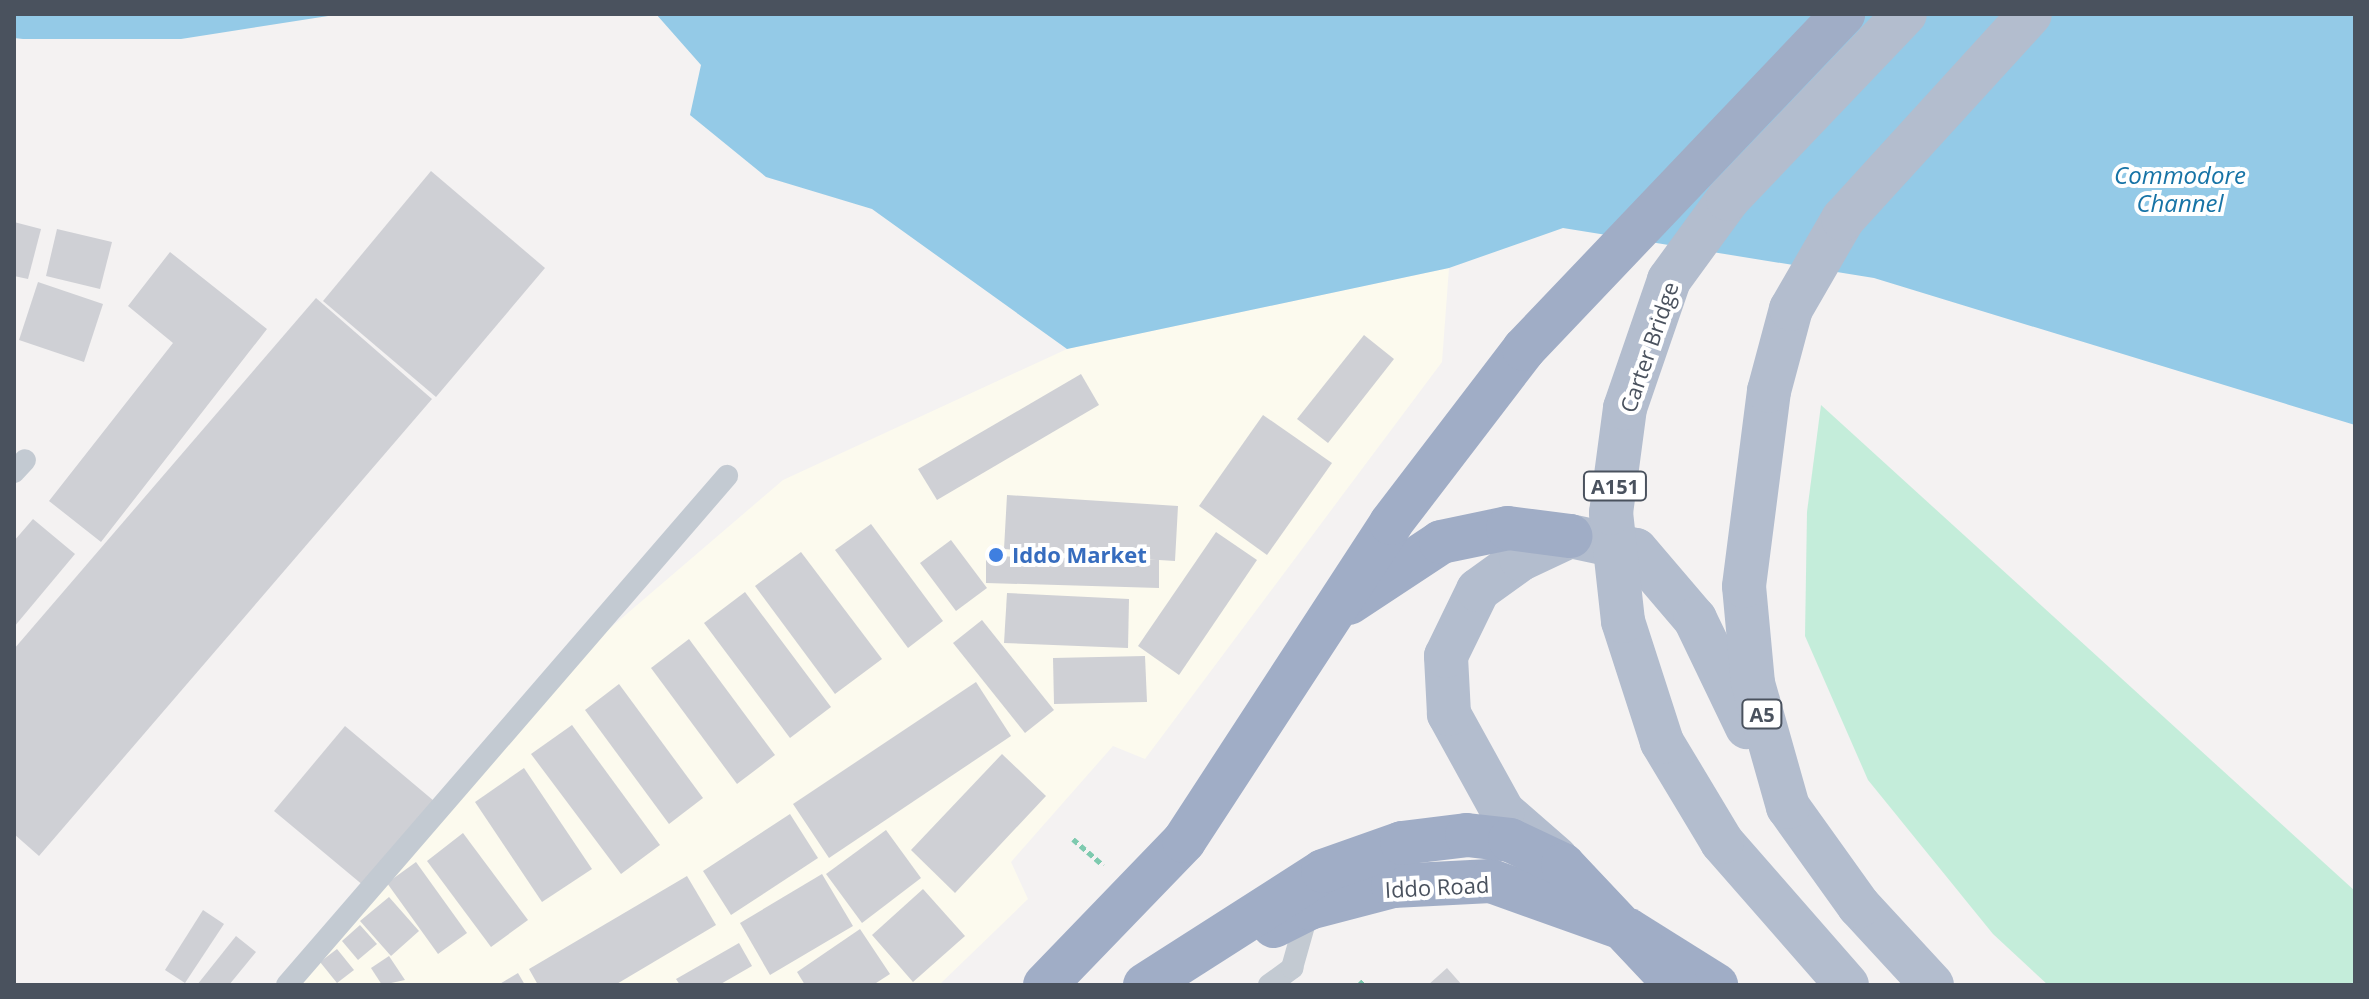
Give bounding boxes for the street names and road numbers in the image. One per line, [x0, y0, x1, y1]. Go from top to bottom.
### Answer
street label: Carter Bridge [1614, 278, 1684, 416]
road number: A151 [1581, 470, 1649, 502]
road number: A5 [1740, 698, 1784, 730]
street label: Iddo Road [1384, 871, 1490, 903]

